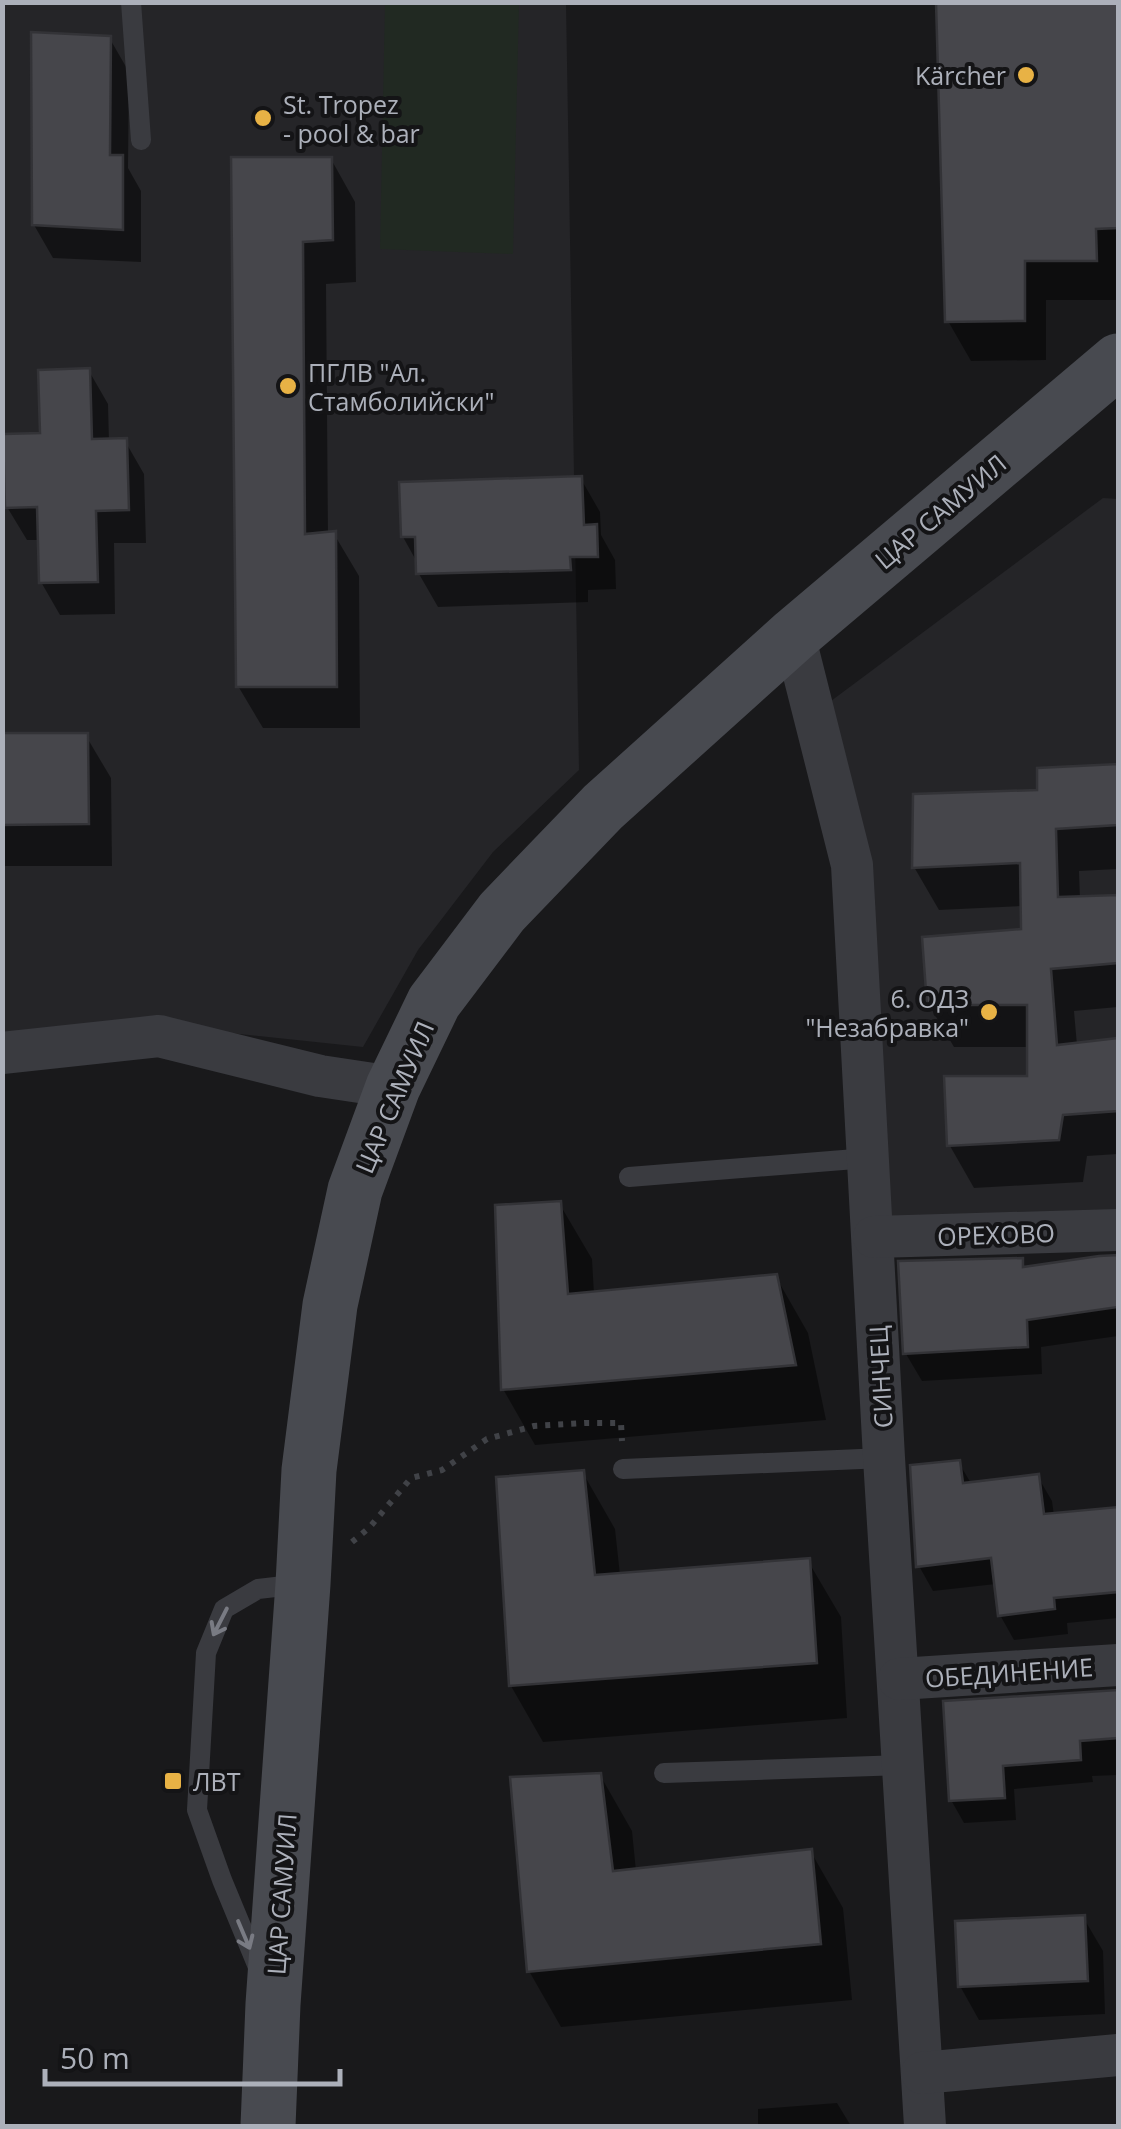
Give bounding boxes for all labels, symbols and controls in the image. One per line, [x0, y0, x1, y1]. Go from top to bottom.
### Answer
place label: Kärcher [915, 58, 1006, 92]
marker: Kärcher [1015, 64, 1037, 86]
place label: St. Tropez - pool & bar [283, 87, 420, 150]
marker: St. Tropez - pool & bar [252, 107, 274, 129]
place label: ПГЛВ "Ал. Стамболийски" [308, 355, 495, 418]
marker: ПГЛВ "Ал. Стамболийски" [277, 375, 299, 397]
street label: ЦАР САМУИЛ [867, 446, 1013, 576]
place label: 6. ОДЗ "Незабравка" [805, 981, 969, 1044]
marker: 6. ОДЗ "Незабравка" [978, 1001, 1000, 1023]
street label: ЦАР САМУИЛ [347, 1016, 441, 1178]
street label: ОРЕХОВО [937, 1215, 1055, 1253]
street label: СИНЧЕЦ [860, 1325, 900, 1429]
one-way arrow [210, 1607, 229, 1636]
street label: ОБЕДИНЕНИЕ [924, 1649, 1094, 1695]
place label: ЛВТ [193, 1764, 241, 1798]
marker: ЛВТ [162, 1770, 184, 1792]
street label: ЦАР САМУИЛ [258, 1812, 304, 1976]
one-way arrow [236, 1919, 254, 1949]
scale bar [45, 2024, 340, 2086]
text: 50 m [60, 2037, 130, 2078]

